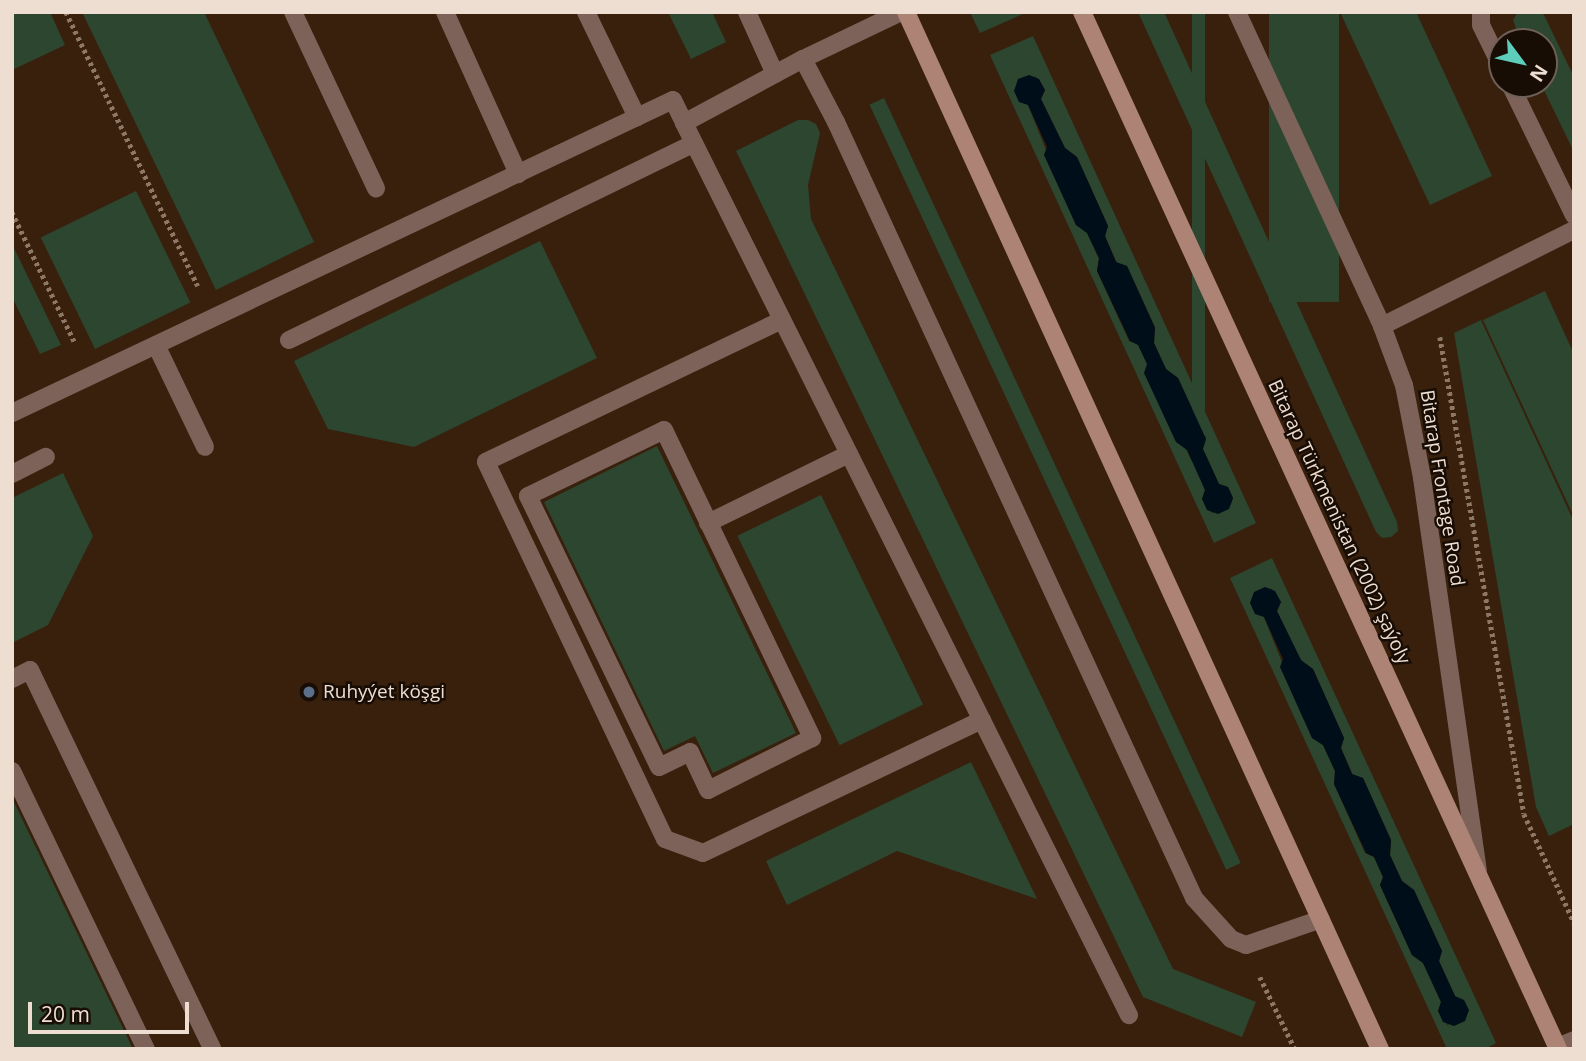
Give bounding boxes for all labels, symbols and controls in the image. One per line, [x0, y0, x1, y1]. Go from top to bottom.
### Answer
north arrow [1488, 28, 1558, 98]
text: N [1524, 60, 1554, 87]
street label: Bitarap Türkmenistan (2002) şaýoly [1263, 376, 1415, 668]
street label: Bitarap Frontage Road [1415, 388, 1469, 588]
place label: Ruhyýet köşgi [323, 681, 445, 703]
marker: Ruhyýet köşgi [301, 684, 317, 700]
scale bar [32, 988, 192, 1032]
text: 20 m [41, 1000, 90, 1028]

